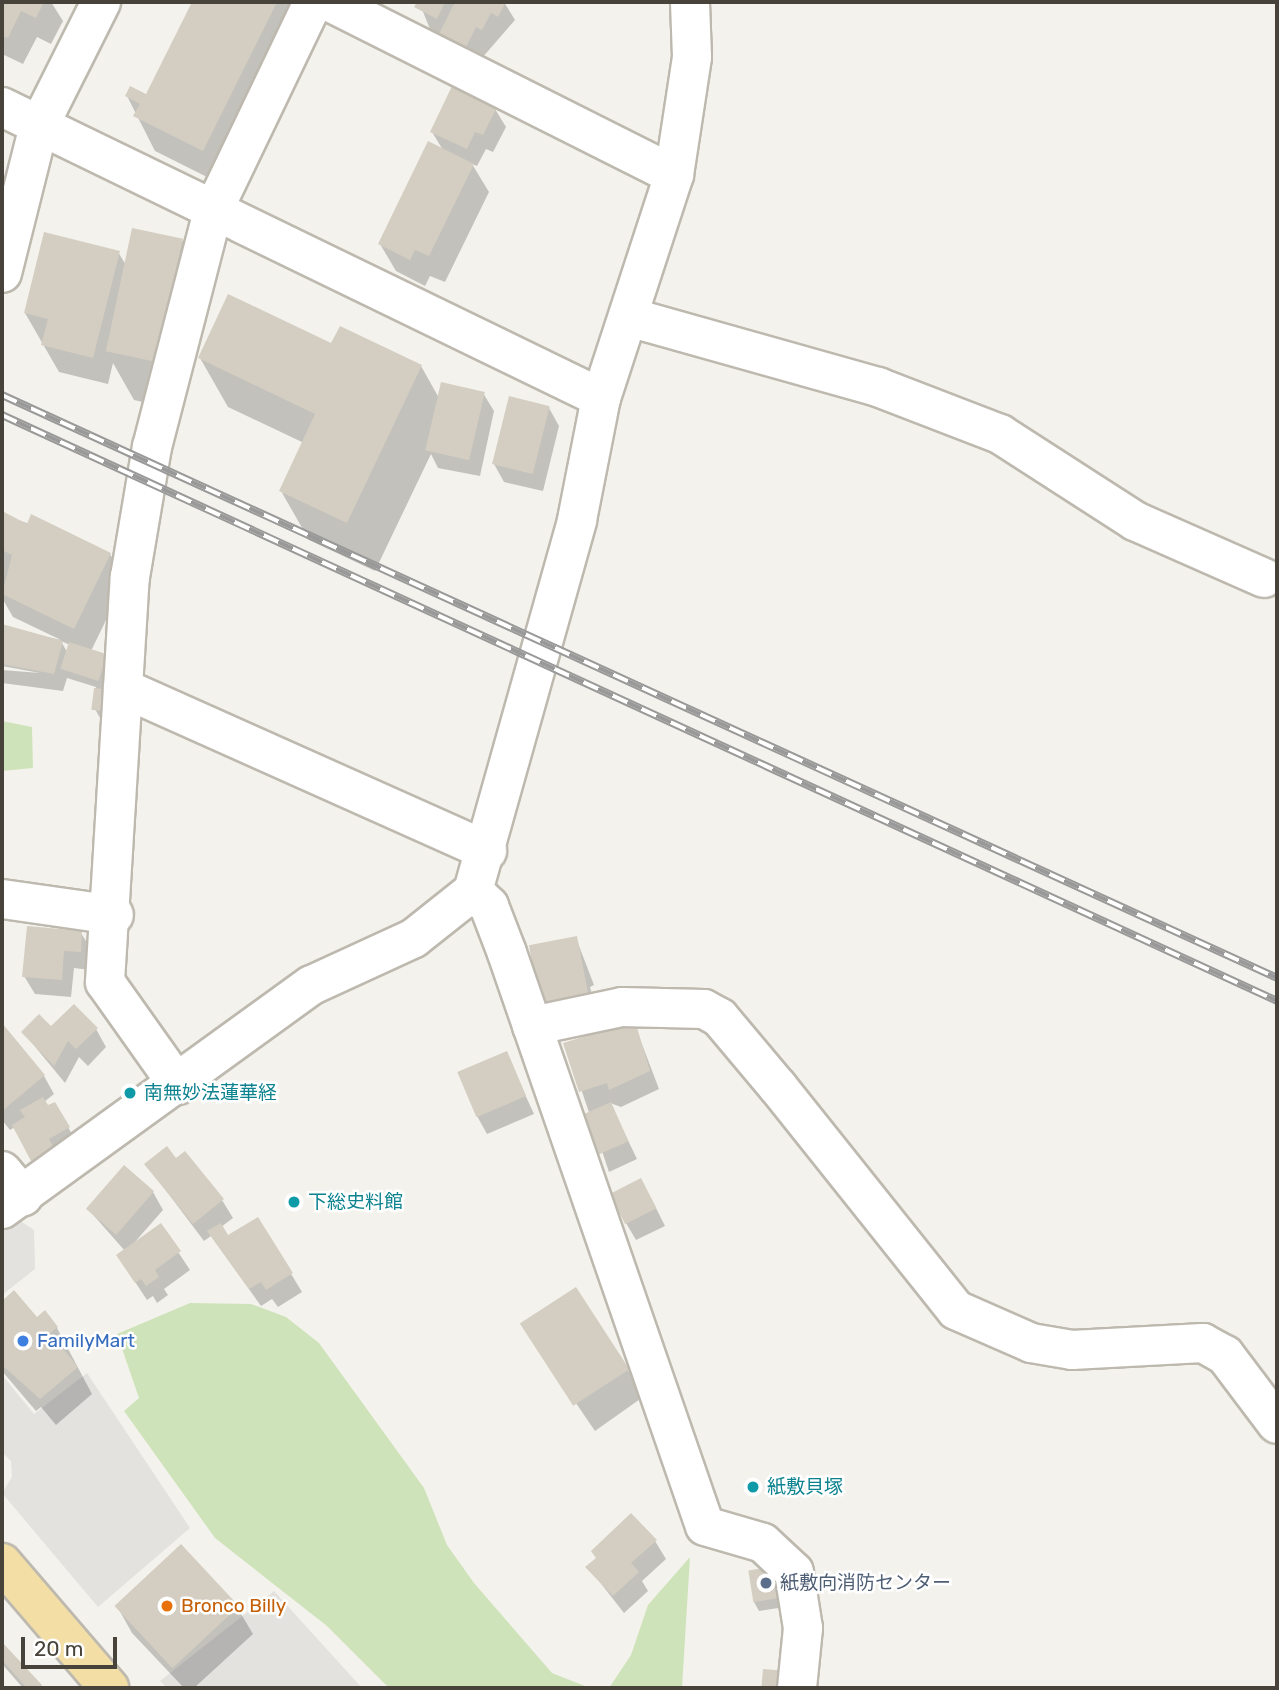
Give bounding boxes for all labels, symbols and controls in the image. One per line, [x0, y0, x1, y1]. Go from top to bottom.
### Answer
place label: 南無妙法蓮華経 [144, 1082, 277, 1104]
marker: 南無妙法蓮華経 [122, 1085, 138, 1101]
place label: 下総史料館 [308, 1191, 403, 1213]
marker: 下総史料館 [286, 1194, 302, 1210]
place label: FamilyMart [37, 1330, 135, 1352]
marker: FamilyMart [15, 1333, 31, 1349]
place label: 紙敷貝塚 [767, 1476, 843, 1498]
marker: 紙敷貝塚 [745, 1479, 761, 1495]
place label: 紙敷向消防センター [780, 1572, 951, 1594]
marker: 紙敷向消防センター [758, 1575, 774, 1591]
place label: Bronco Billy [181, 1595, 286, 1617]
marker: Bronco Billy [159, 1598, 175, 1614]
scale bar [24, 1624, 121, 1668]
text: 20 m [34, 1636, 83, 1661]

